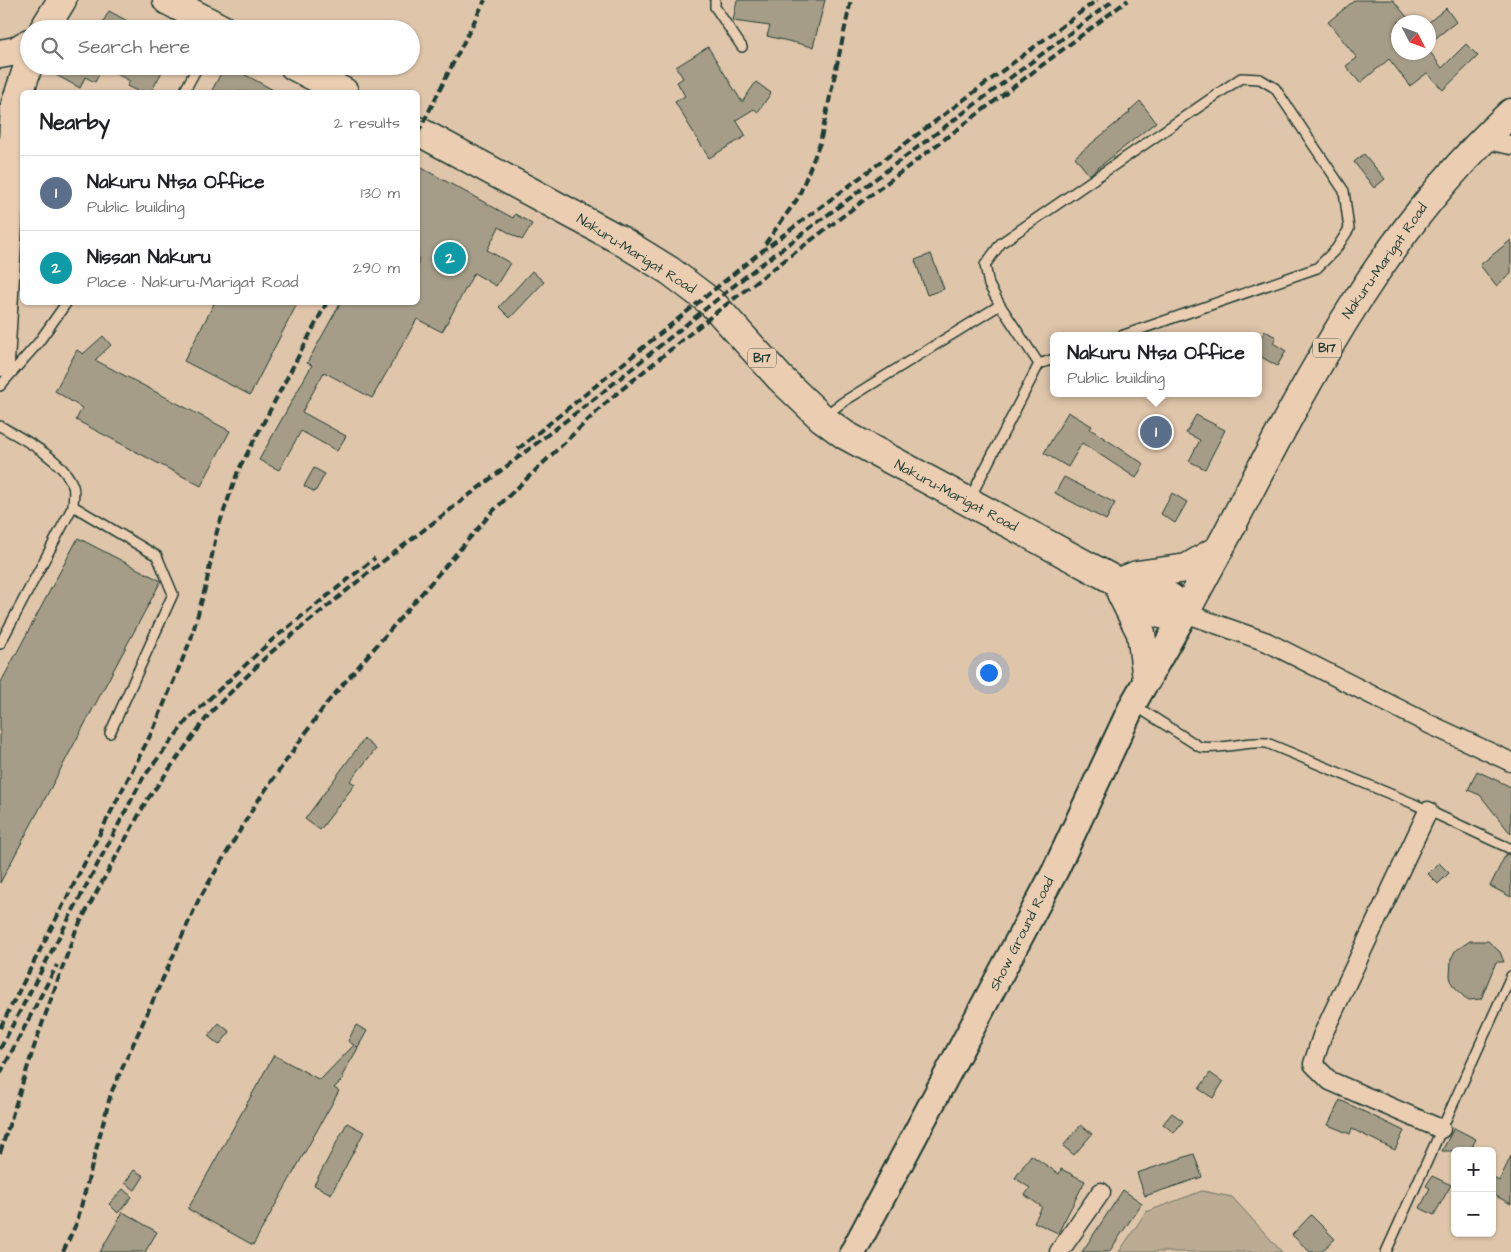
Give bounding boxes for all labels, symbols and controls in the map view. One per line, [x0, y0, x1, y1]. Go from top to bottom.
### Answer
north arrow [1391, 15, 1436, 60]
search box [20, 20, 420, 75]
icon: search [38, 34, 66, 62]
text: Search here [78, 34, 190, 61]
text: Nearby [40, 108, 110, 137]
text: 2 results [334, 112, 400, 134]
text: Nakuru Ntsa Office [87, 169, 265, 196]
text: 1 [55, 182, 57, 204]
text: 130 m [361, 182, 400, 204]
text: Public building [87, 196, 185, 218]
street label: Nakuru-Marigat Road [1337, 199, 1433, 323]
street label: Nakuru-Marigat Road [573, 209, 699, 299]
pin: 2 [434, 239, 466, 277]
text: Nissan Nakuru [87, 244, 211, 271]
text: 2 [51, 257, 61, 279]
text: 290 m [353, 257, 400, 279]
text: Place · Nakuru-Marigat Road [87, 271, 298, 293]
popup [1050, 332, 1262, 397]
road number: B17 [1313, 338, 1341, 358]
text: Nakuru Ntsa Office [1067, 340, 1245, 367]
road number: B17 [748, 348, 776, 368]
text: Public building [1067, 367, 1165, 389]
pin: 1 [1140, 413, 1172, 451]
street label: Nakuru-Marigat Road [891, 455, 1021, 537]
your location [976, 660, 1002, 686]
street label: Show Ground Road [985, 874, 1059, 994]
map controls [1451, 1147, 1496, 1237]
button: + [1451, 1147, 1496, 1192]
button: − [1451, 1192, 1496, 1237]

